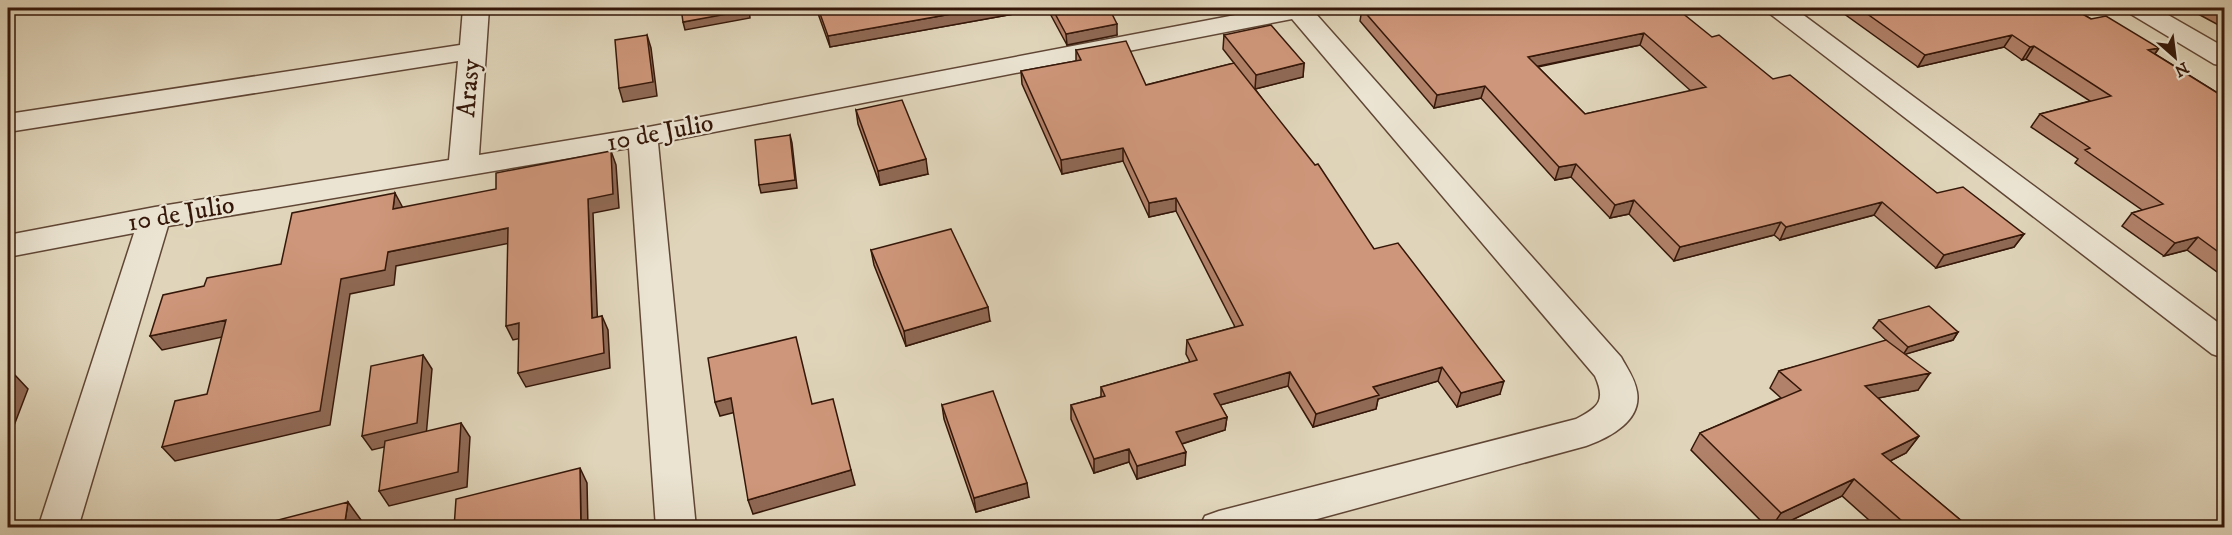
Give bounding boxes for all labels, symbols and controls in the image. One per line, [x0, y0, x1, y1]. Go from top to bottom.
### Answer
north arrow [2145, 27, 2205, 87]
street label: Arasy [450, 57, 488, 118]
text: N [2171, 57, 2192, 81]
street label: 10 de Julio [604, 107, 716, 159]
street label: 10 de Julio [125, 188, 237, 240]

